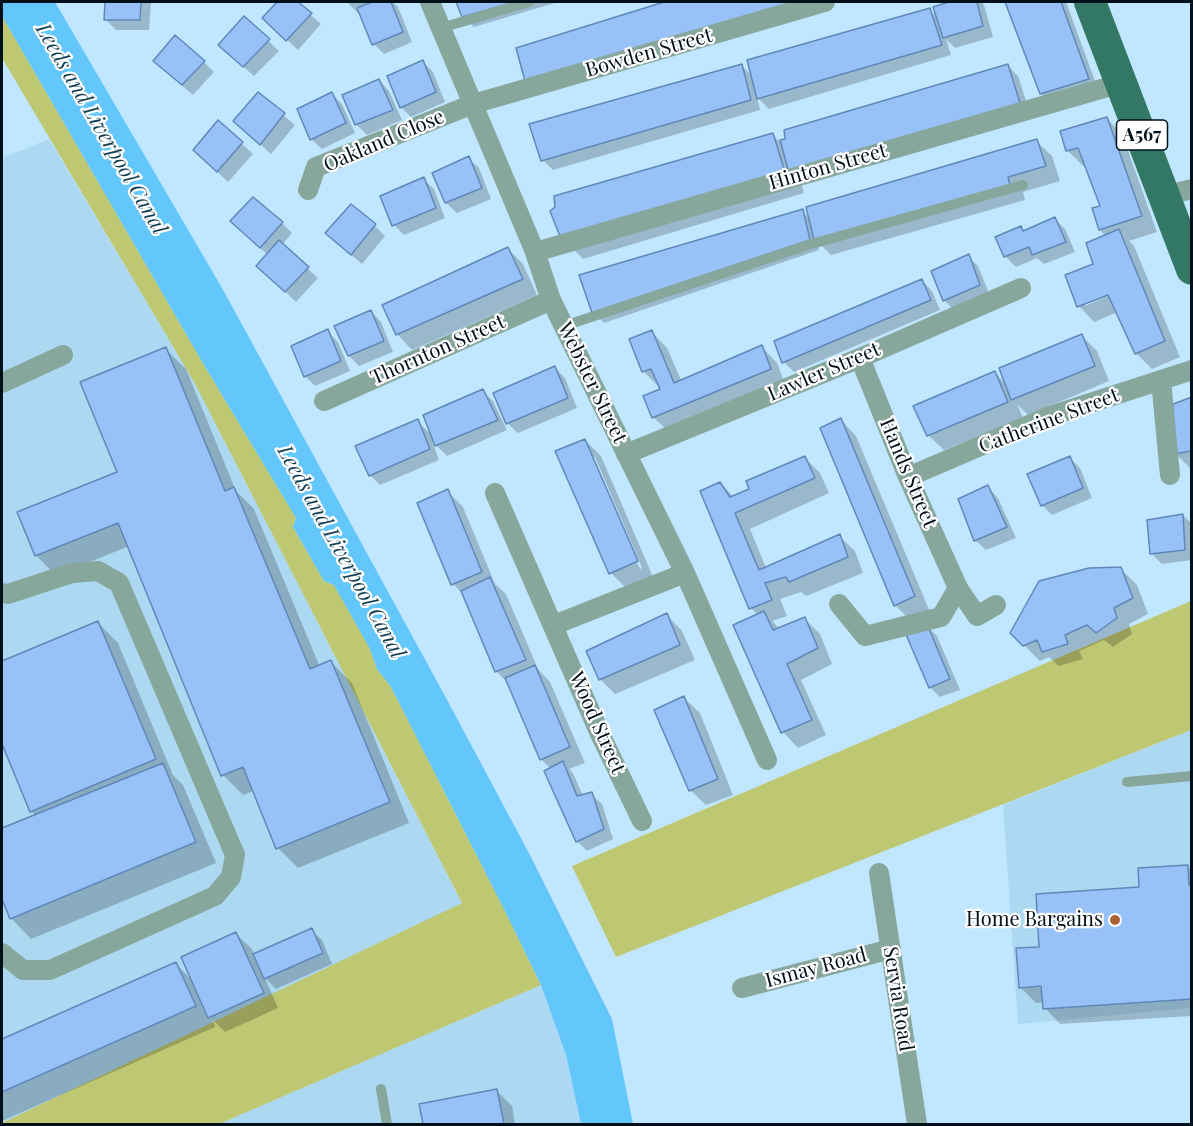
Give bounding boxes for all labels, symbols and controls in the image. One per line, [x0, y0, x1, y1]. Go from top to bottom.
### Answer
water label: Leeds and Liverpool Canal [30, 19, 172, 239]
street label: Bowden Street [583, 23, 715, 83]
street label: Oakland Close [320, 105, 448, 177]
road number: A567 [1116, 120, 1168, 150]
street label: Hinton Street [766, 139, 890, 195]
street label: Thornton Street [367, 310, 509, 390]
street label: Webster Street [552, 319, 632, 447]
street label: Lawler Street [764, 338, 884, 406]
street label: Catherine Street [976, 383, 1122, 459]
street label: Hands Street [874, 415, 942, 531]
water label: Leeds and Liverpool Canal [272, 441, 410, 663]
street label: Wood Street [564, 668, 630, 778]
place label: Home Bargains [966, 908, 1103, 932]
marker: Home Bargains [1108, 913, 1122, 927]
street label: Ismay Road [763, 943, 869, 993]
street label: Servia Road [878, 945, 918, 1053]

